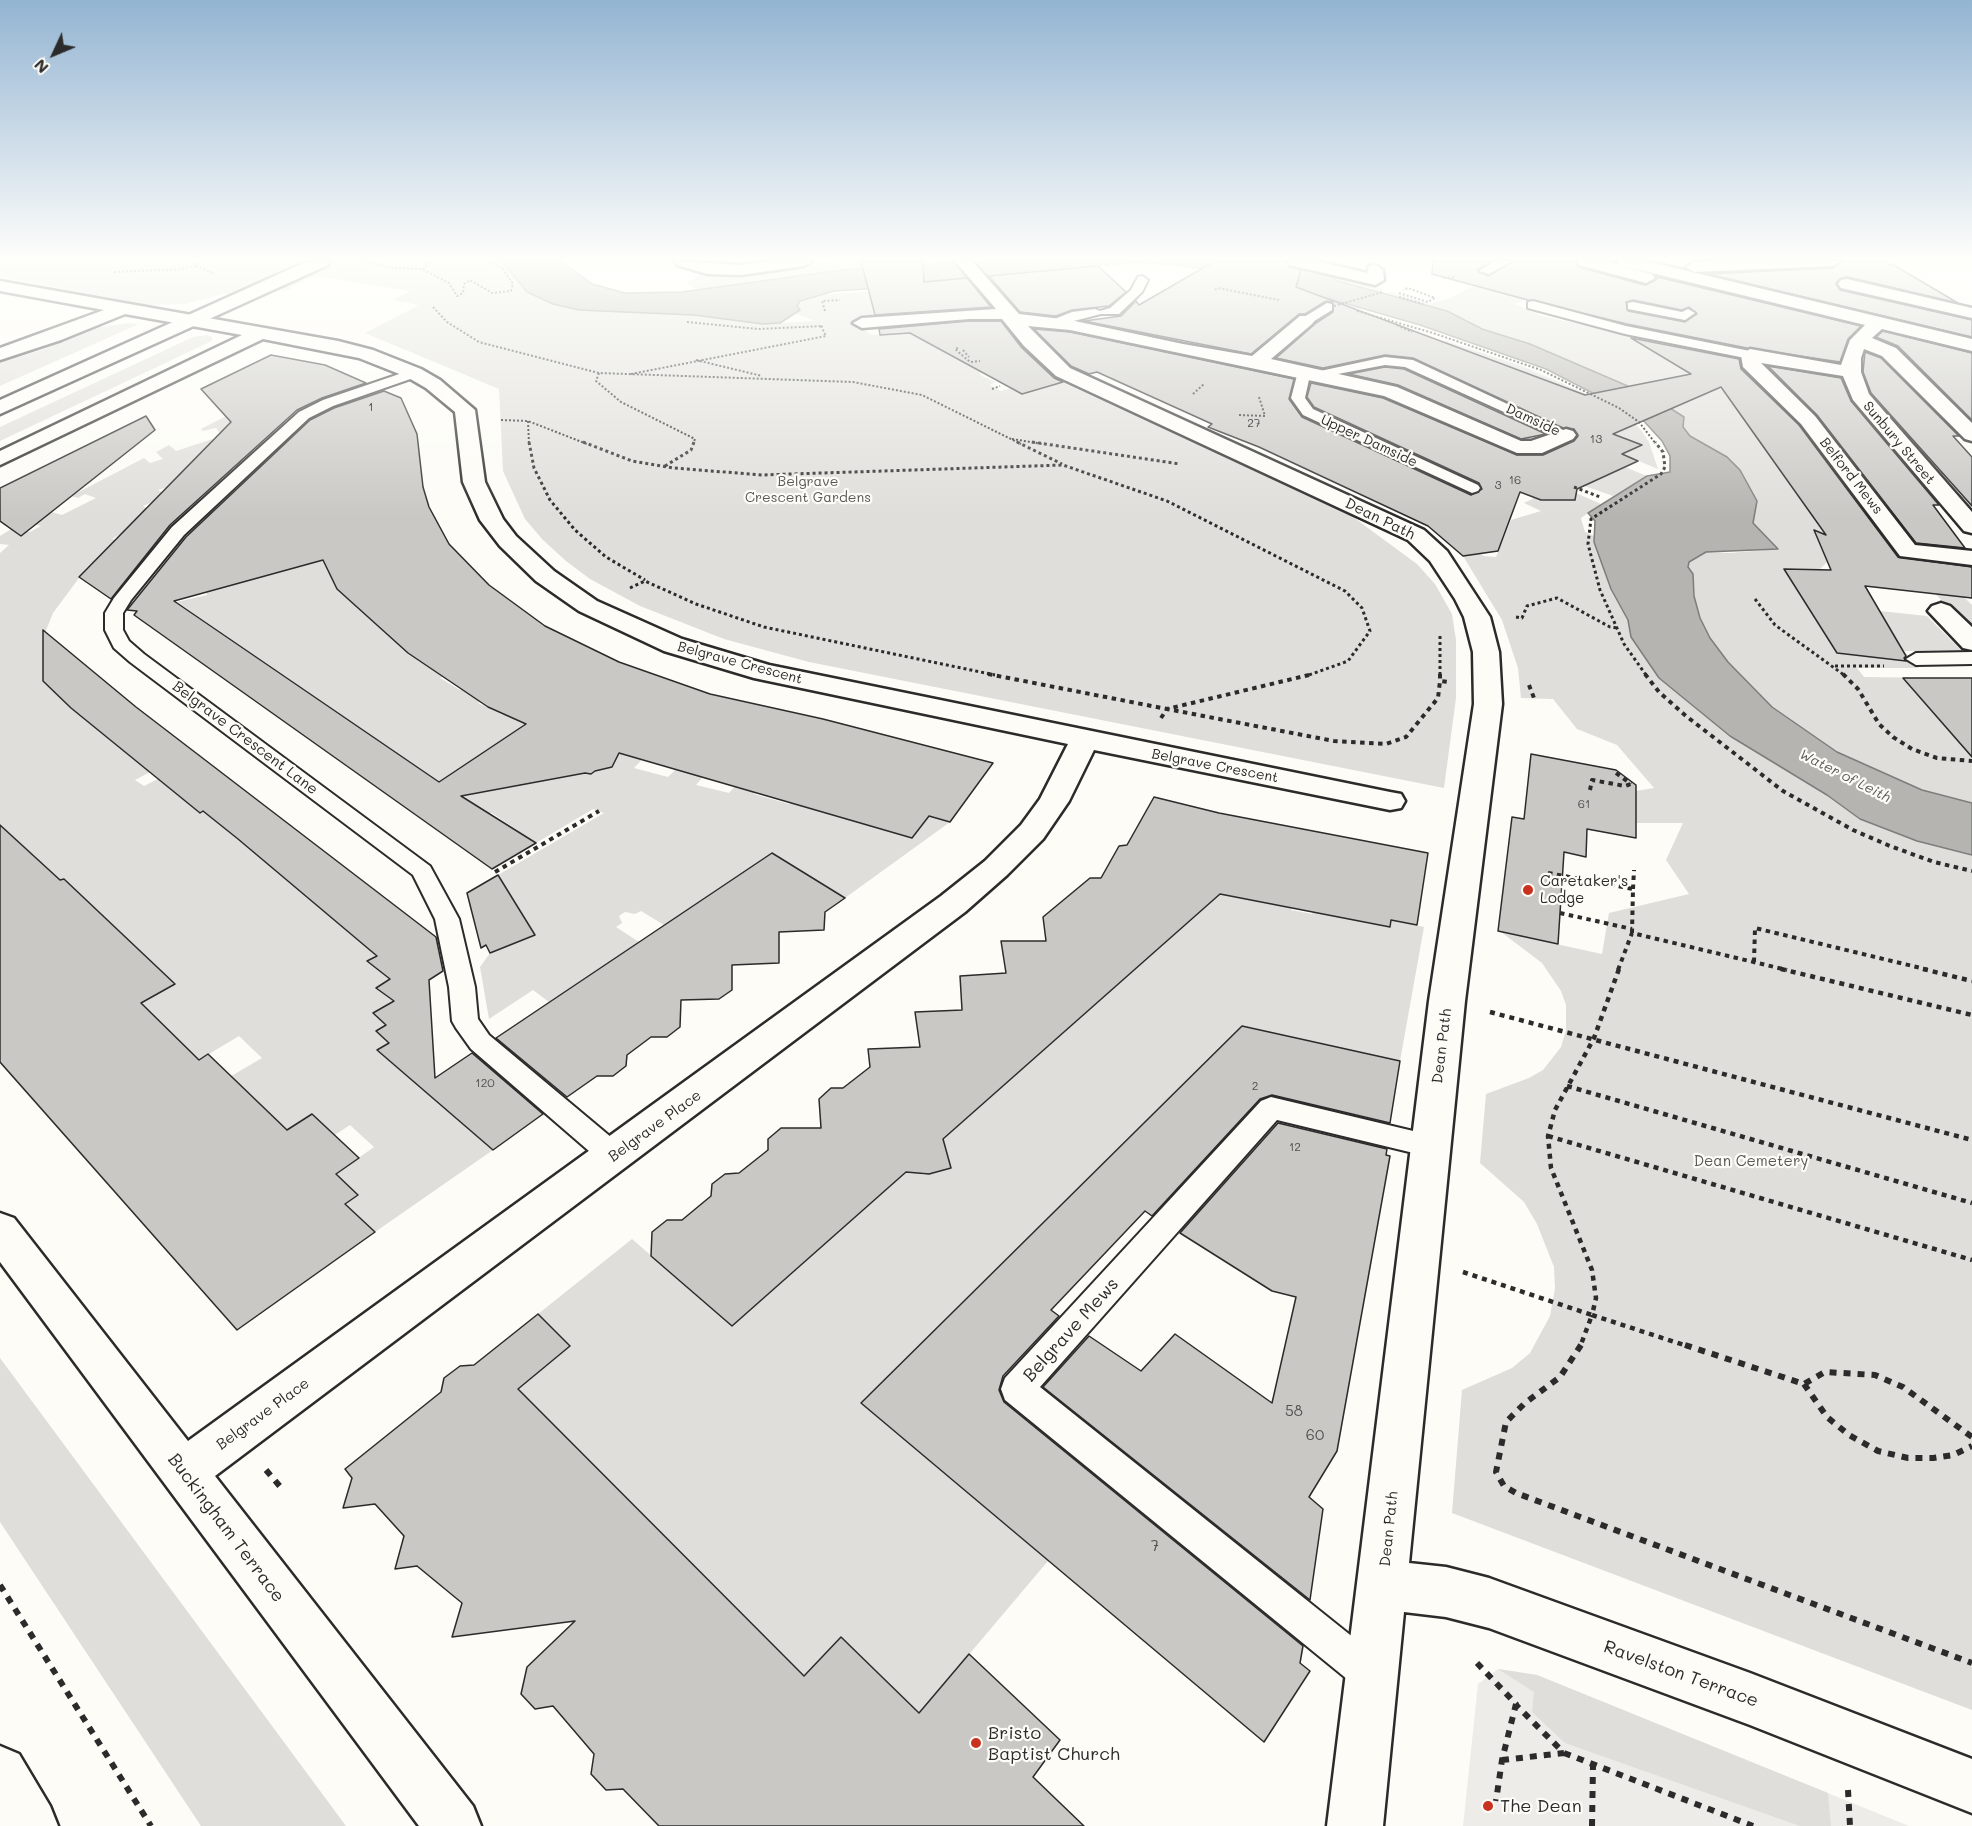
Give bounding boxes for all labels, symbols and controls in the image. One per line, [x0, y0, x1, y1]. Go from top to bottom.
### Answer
north arrow [24, 24, 84, 84]
text: N [29, 55, 52, 79]
street label: Sunbury Street [1859, 398, 1939, 488]
house number: 1 [368, 400, 374, 414]
street label: Damside [1503, 400, 1563, 440]
street label: Upper Damside [1318, 411, 1420, 471]
house number: 27 [1247, 416, 1261, 430]
house number: 13 [1590, 432, 1602, 446]
street label: Belford Mews [1816, 434, 1886, 518]
house number: 16 [1509, 473, 1521, 487]
park label: Belgrave Crescent Gardens [745, 474, 871, 506]
house number: 3 [1494, 478, 1502, 492]
street label: Dean Path [1342, 494, 1418, 544]
street label: Belgrave Crescent [676, 638, 804, 688]
street label: Belgrave Crescent Lane [169, 677, 321, 799]
street label: Belgrave Crescent [1150, 745, 1280, 787]
water label: Water of Leith [1797, 746, 1893, 806]
house number: 61 [1578, 797, 1590, 811]
place label: Caretaker's Lodge [1540, 872, 1628, 907]
marker: Caretaker's Lodge [1521, 883, 1535, 897]
street label: Dean Path [1428, 1007, 1456, 1085]
house number: 120 [475, 1076, 495, 1090]
house number: 2 [1252, 1079, 1258, 1093]
street label: Belgrave Place [605, 1086, 705, 1166]
house number: 12 [1289, 1140, 1301, 1154]
park label: Dean Cemetery [1694, 1152, 1808, 1170]
street label: Belgrave Mews [1019, 1274, 1123, 1386]
street label: Belgrave Place [213, 1374, 313, 1454]
house number: 58 [1285, 1402, 1303, 1420]
house number: 60 [1306, 1426, 1324, 1444]
street label: Buckingham Terrace [163, 1449, 289, 1607]
street label: Dean Path [1376, 1490, 1402, 1568]
house number: 7 [1151, 1537, 1159, 1555]
street label: Ravelston Terrace [1601, 1636, 1761, 1712]
place label: Bristo Baptist Church [988, 1722, 1120, 1764]
marker: Bristo Baptist Church [969, 1736, 983, 1750]
place label: The Dean [1500, 1795, 1582, 1817]
marker: The Dean [1481, 1799, 1495, 1813]

